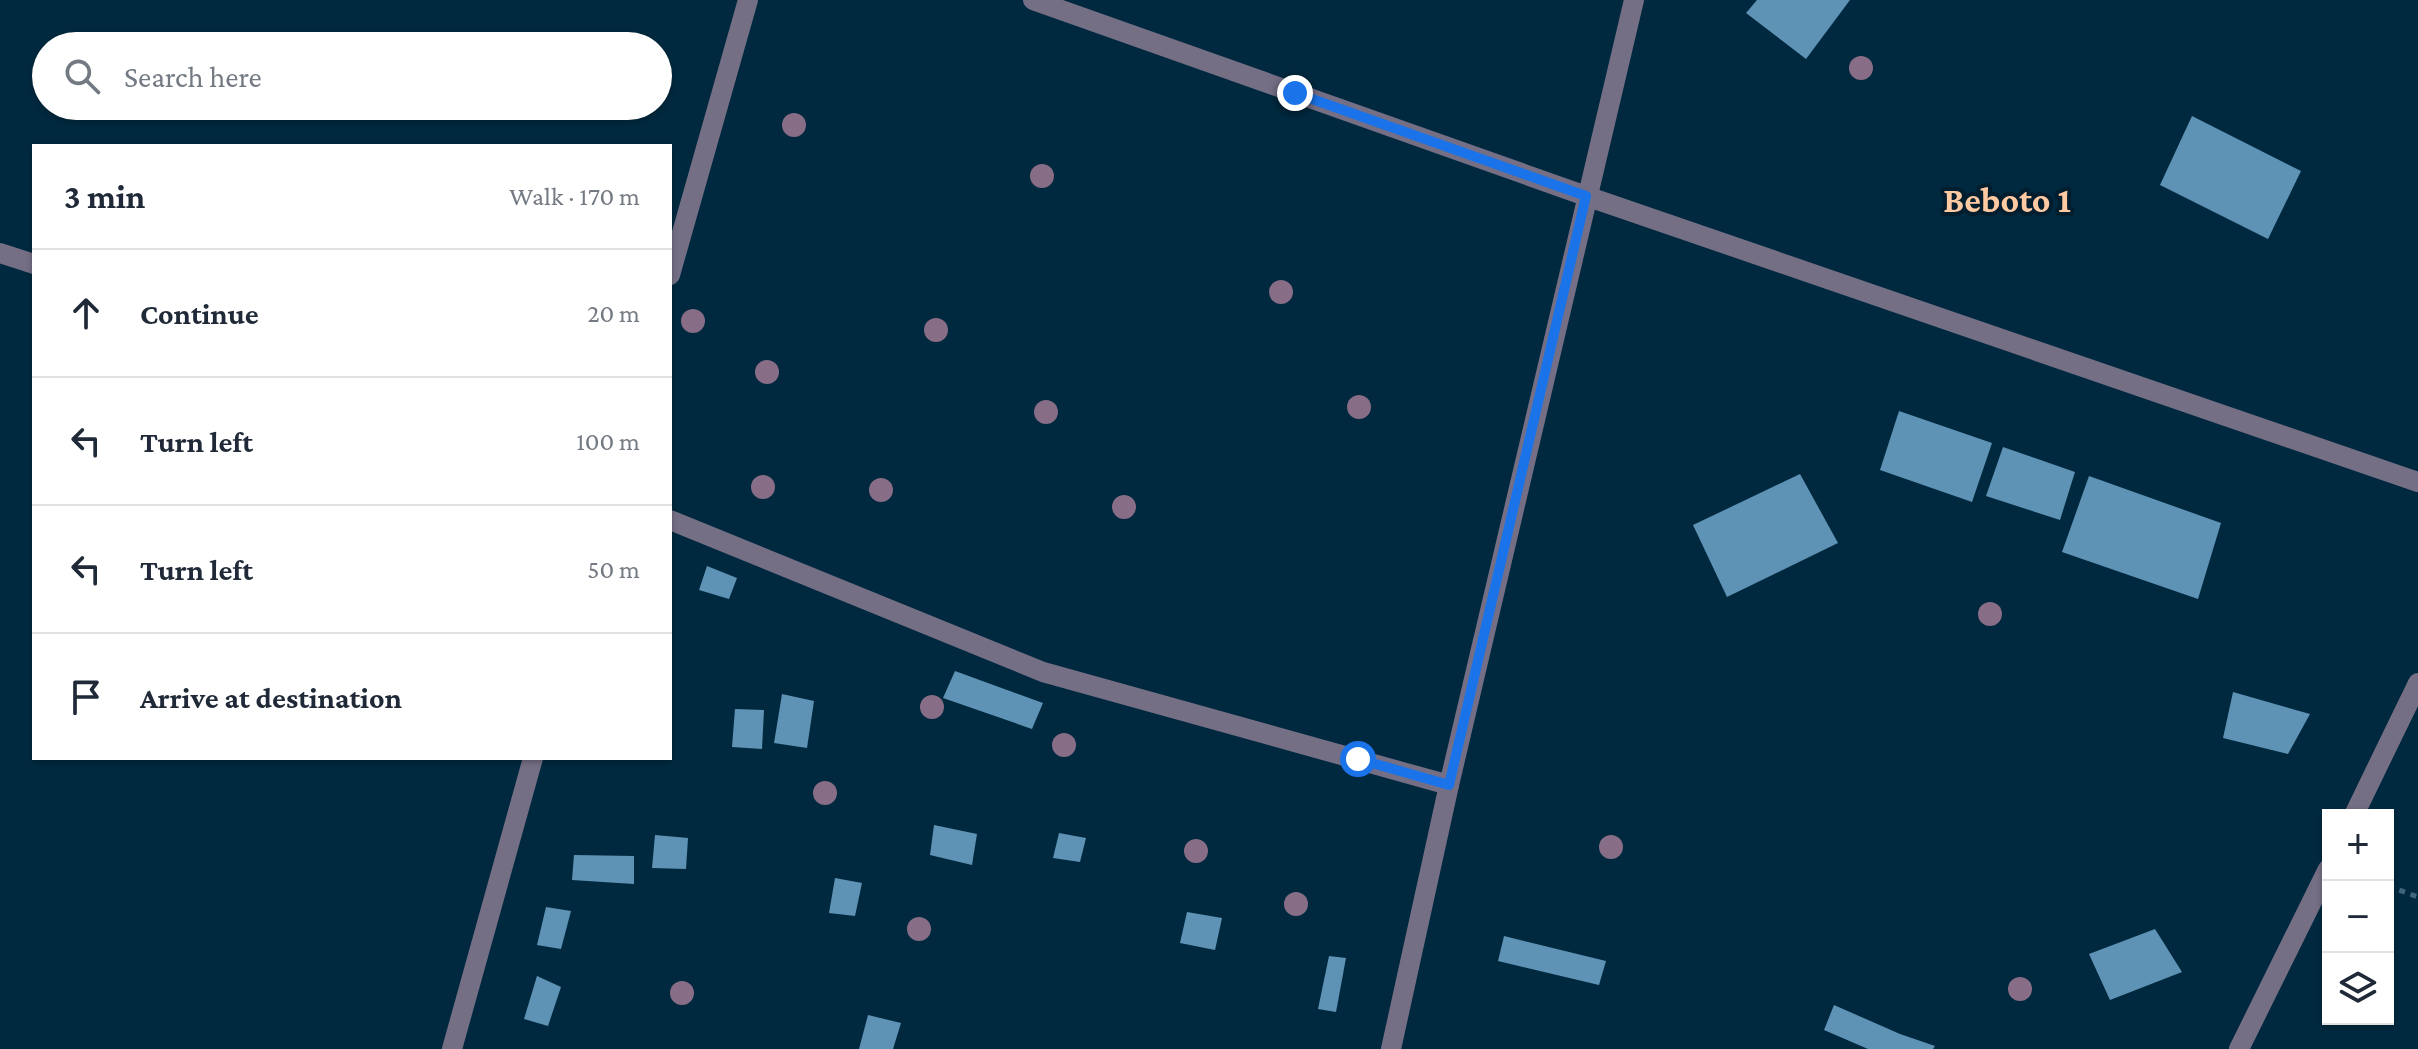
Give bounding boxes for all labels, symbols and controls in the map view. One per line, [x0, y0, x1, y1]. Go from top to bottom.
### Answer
search box [32, 32, 672, 120]
icon: search [60, 54, 104, 98]
text: Search here [124, 60, 262, 93]
route end [1277, 75, 1313, 111]
text: 3 min [64, 178, 145, 215]
district label: Beboto 1 [1943, 180, 2071, 220]
text: Walk · 170 m [509, 182, 640, 211]
icon: ahead [64, 291, 108, 335]
text: Continue [140, 297, 259, 330]
text: 20 m [587, 299, 640, 328]
icon: left [64, 419, 108, 463]
text: Turn left [140, 425, 253, 458]
text: 100 m [576, 427, 640, 456]
icon: left [64, 547, 108, 591]
text: Turn left [140, 553, 253, 586]
text: 50 m [587, 555, 640, 584]
icon: arrive [64, 675, 108, 719]
text: Arrive at destination [140, 681, 402, 714]
route start [1340, 741, 1376, 777]
map controls [2322, 809, 2394, 1025]
button: + [2322, 809, 2394, 881]
button: − [2322, 881, 2394, 953]
button: layers [2322, 953, 2394, 1025]

